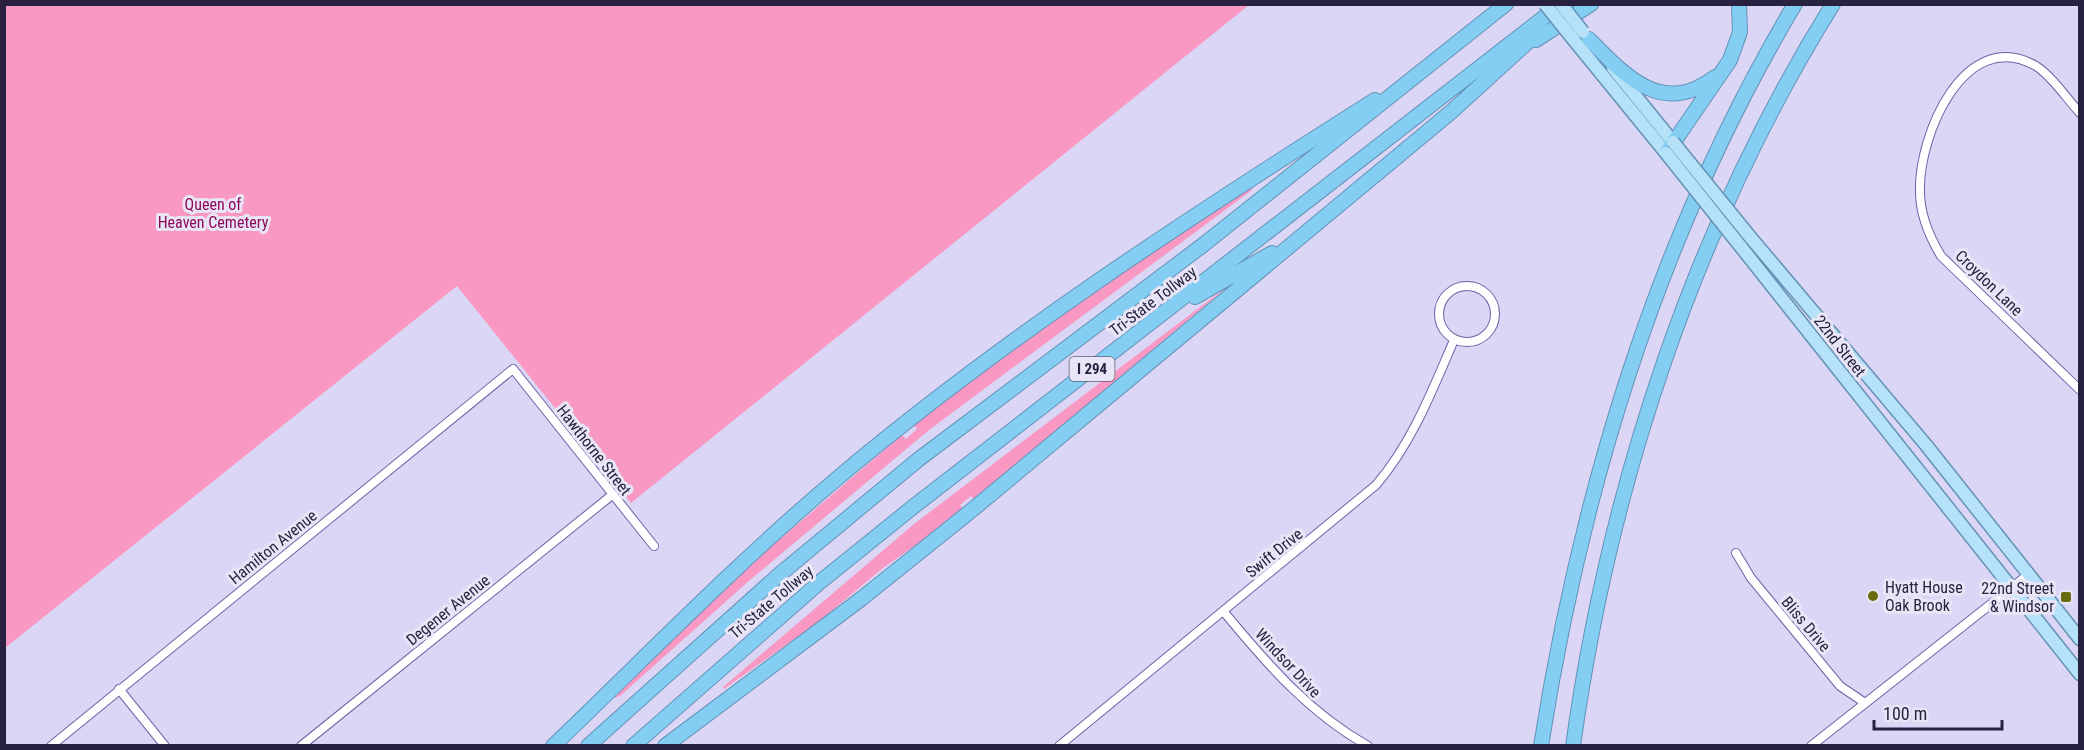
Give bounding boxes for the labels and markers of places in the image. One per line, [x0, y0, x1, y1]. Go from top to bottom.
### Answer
place label: Hyatt House Oak Brook [1885, 578, 1963, 615]
place label: 22nd Street & Windsor [1981, 579, 2054, 616]
marker: Hyatt House Oak Brook [1866, 589, 1880, 603]
marker: 22nd Street & Windsor [2059, 590, 2073, 604]

